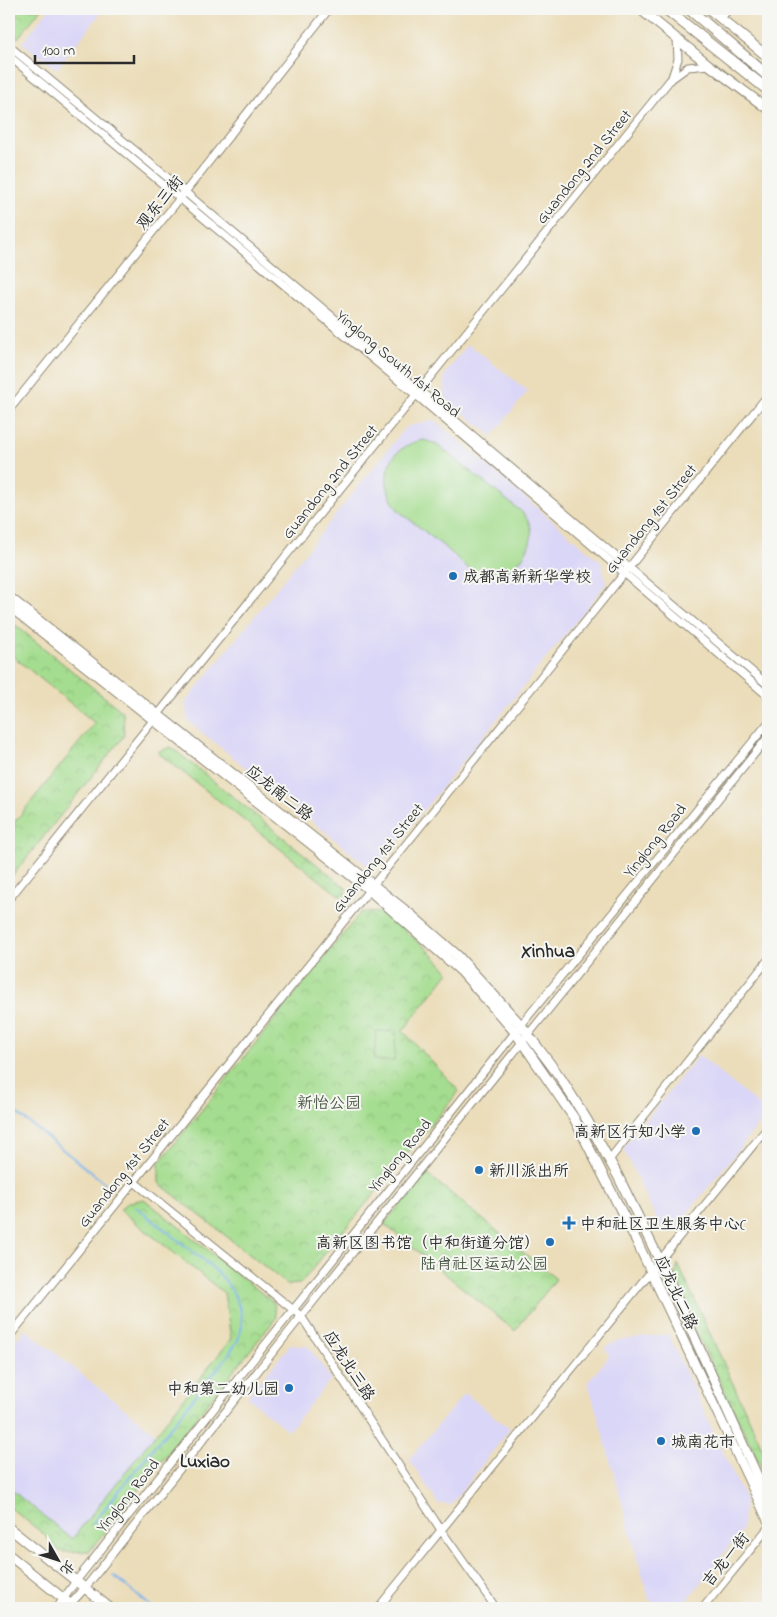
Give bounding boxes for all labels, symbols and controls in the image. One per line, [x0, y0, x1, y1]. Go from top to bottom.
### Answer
scale bar [35, 32, 134, 64]
text: 100 m [42, 40, 75, 62]
street label: Guandong 2nd Street [531, 104, 639, 230]
street label: 观东三街 [131, 171, 190, 236]
street label: Yinglong South 1st Road [330, 305, 466, 424]
street label: Guandong 2nd Street [277, 419, 385, 545]
street label: Guandong 1st Street [600, 459, 704, 579]
place label: 成都高新新华学校 [463, 566, 591, 590]
marker: 成都高新新华学校 [447, 570, 459, 582]
street label: 应龙南二路 [240, 759, 318, 828]
street label: Guandong 1st Street [327, 798, 431, 918]
street label: Yinglong Road [618, 799, 693, 884]
district label: Xinhua [521, 939, 575, 966]
park label: 新怡公园 [297, 1092, 361, 1116]
street label: Guandong 1st Street [73, 1113, 177, 1233]
street label: Yinglong Road [363, 1114, 438, 1199]
place label: 高新区行知小学 [574, 1121, 686, 1145]
marker: 高新区行知小学 [690, 1125, 702, 1137]
place label: 新川派出所 [489, 1160, 569, 1184]
marker: 新川派出所 [473, 1164, 485, 1176]
place label: 中和社区卫生服务中心( [580, 1213, 747, 1237]
marker: 中和社区卫生服务中心( [562, 1216, 576, 1230]
place label: 高新区图书馆（中和街道分馆） [316, 1232, 540, 1256]
marker: 高新区图书馆（中和街道分馆） [544, 1236, 556, 1248]
street label: 应龙北二路 [647, 1252, 703, 1334]
park label: 陆肖社区运动公园 [420, 1253, 548, 1277]
street label: 应龙北三路 [316, 1326, 380, 1406]
place label: 中和第二幼儿园 [167, 1378, 279, 1402]
marker: 中和第二幼儿园 [283, 1382, 295, 1394]
place label: 城南花市 [671, 1431, 735, 1455]
marker: 城南花市 [655, 1435, 667, 1447]
district label: Luxiao [180, 1449, 230, 1476]
street label: Yinglong Road [91, 1454, 166, 1539]
street label: 吉龙一街 [697, 1528, 756, 1593]
north arrow [32, 1534, 82, 1584]
text: 北 [54, 1555, 80, 1579]

